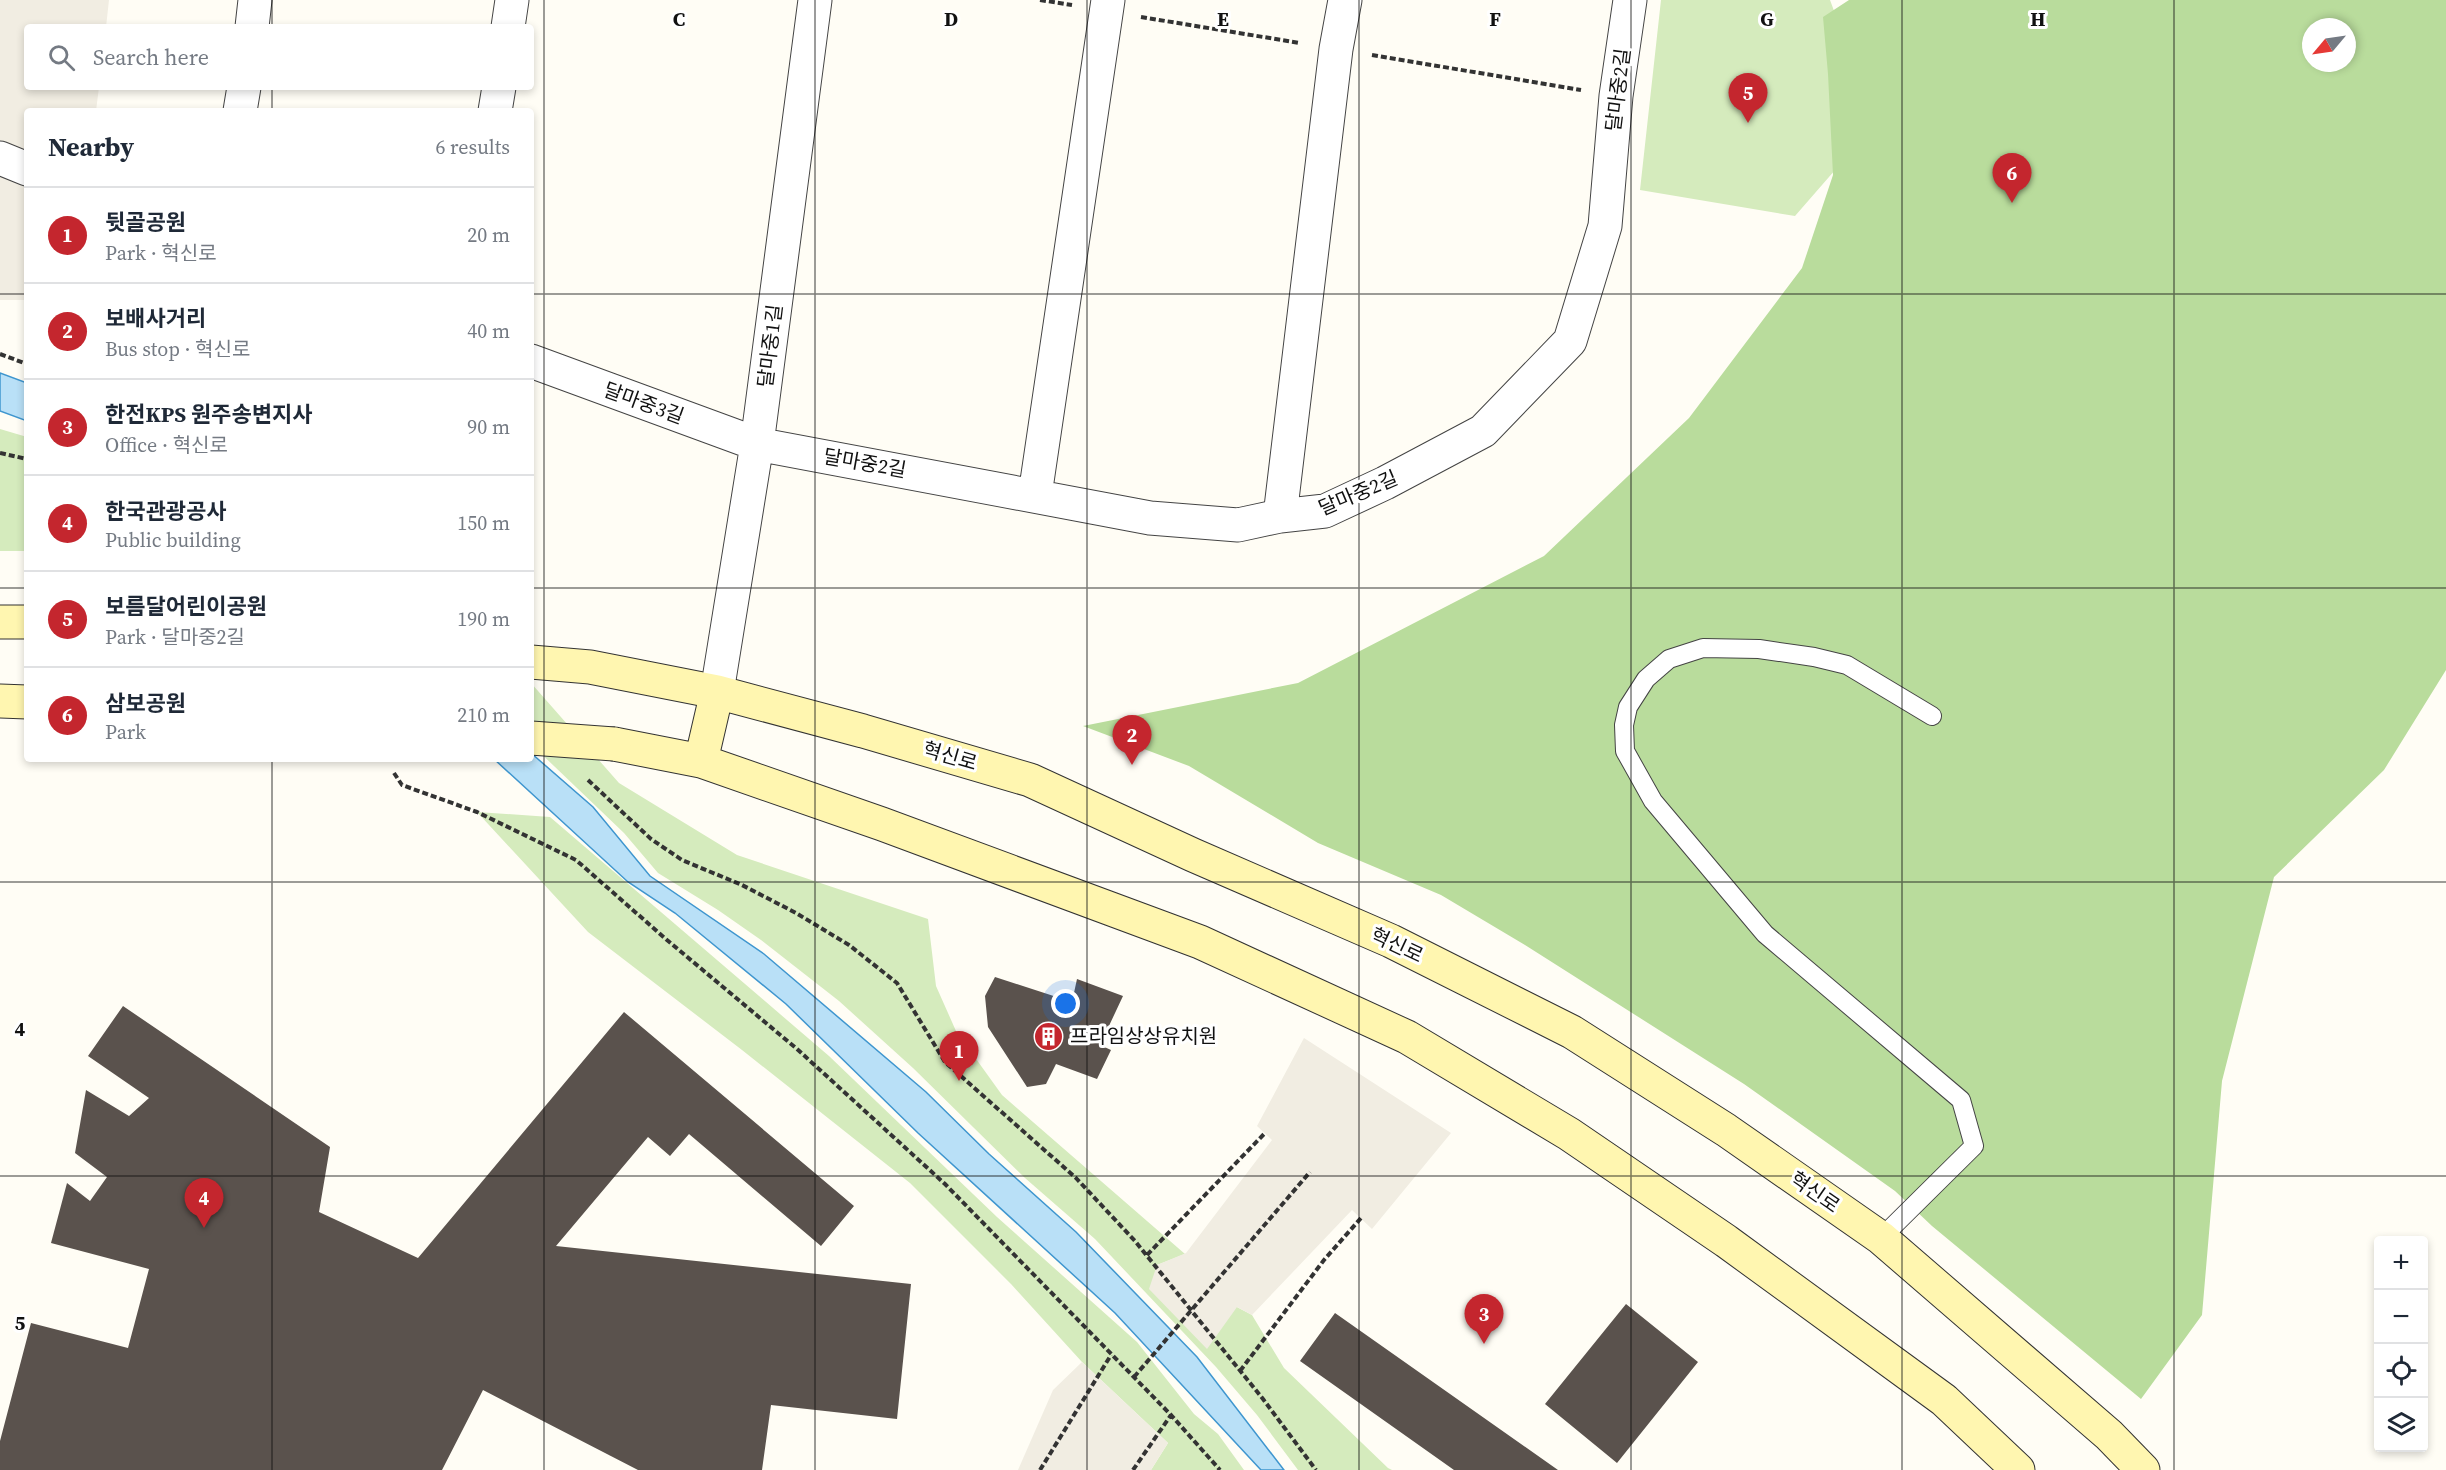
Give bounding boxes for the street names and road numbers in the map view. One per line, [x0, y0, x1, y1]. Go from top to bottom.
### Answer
street label: 달마중2길 [1599, 47, 1637, 133]
street label: 달마중1길 [751, 303, 789, 389]
street label: 달마중3길 [600, 376, 688, 430]
street label: 달마중2길 [821, 442, 909, 484]
street label: 달마중2길 [1314, 464, 1402, 522]
street label: 혁신로 [920, 735, 980, 777]
street label: 혁신로 [1366, 921, 1428, 969]
street label: 혁신로 [1784, 1165, 1846, 1219]

